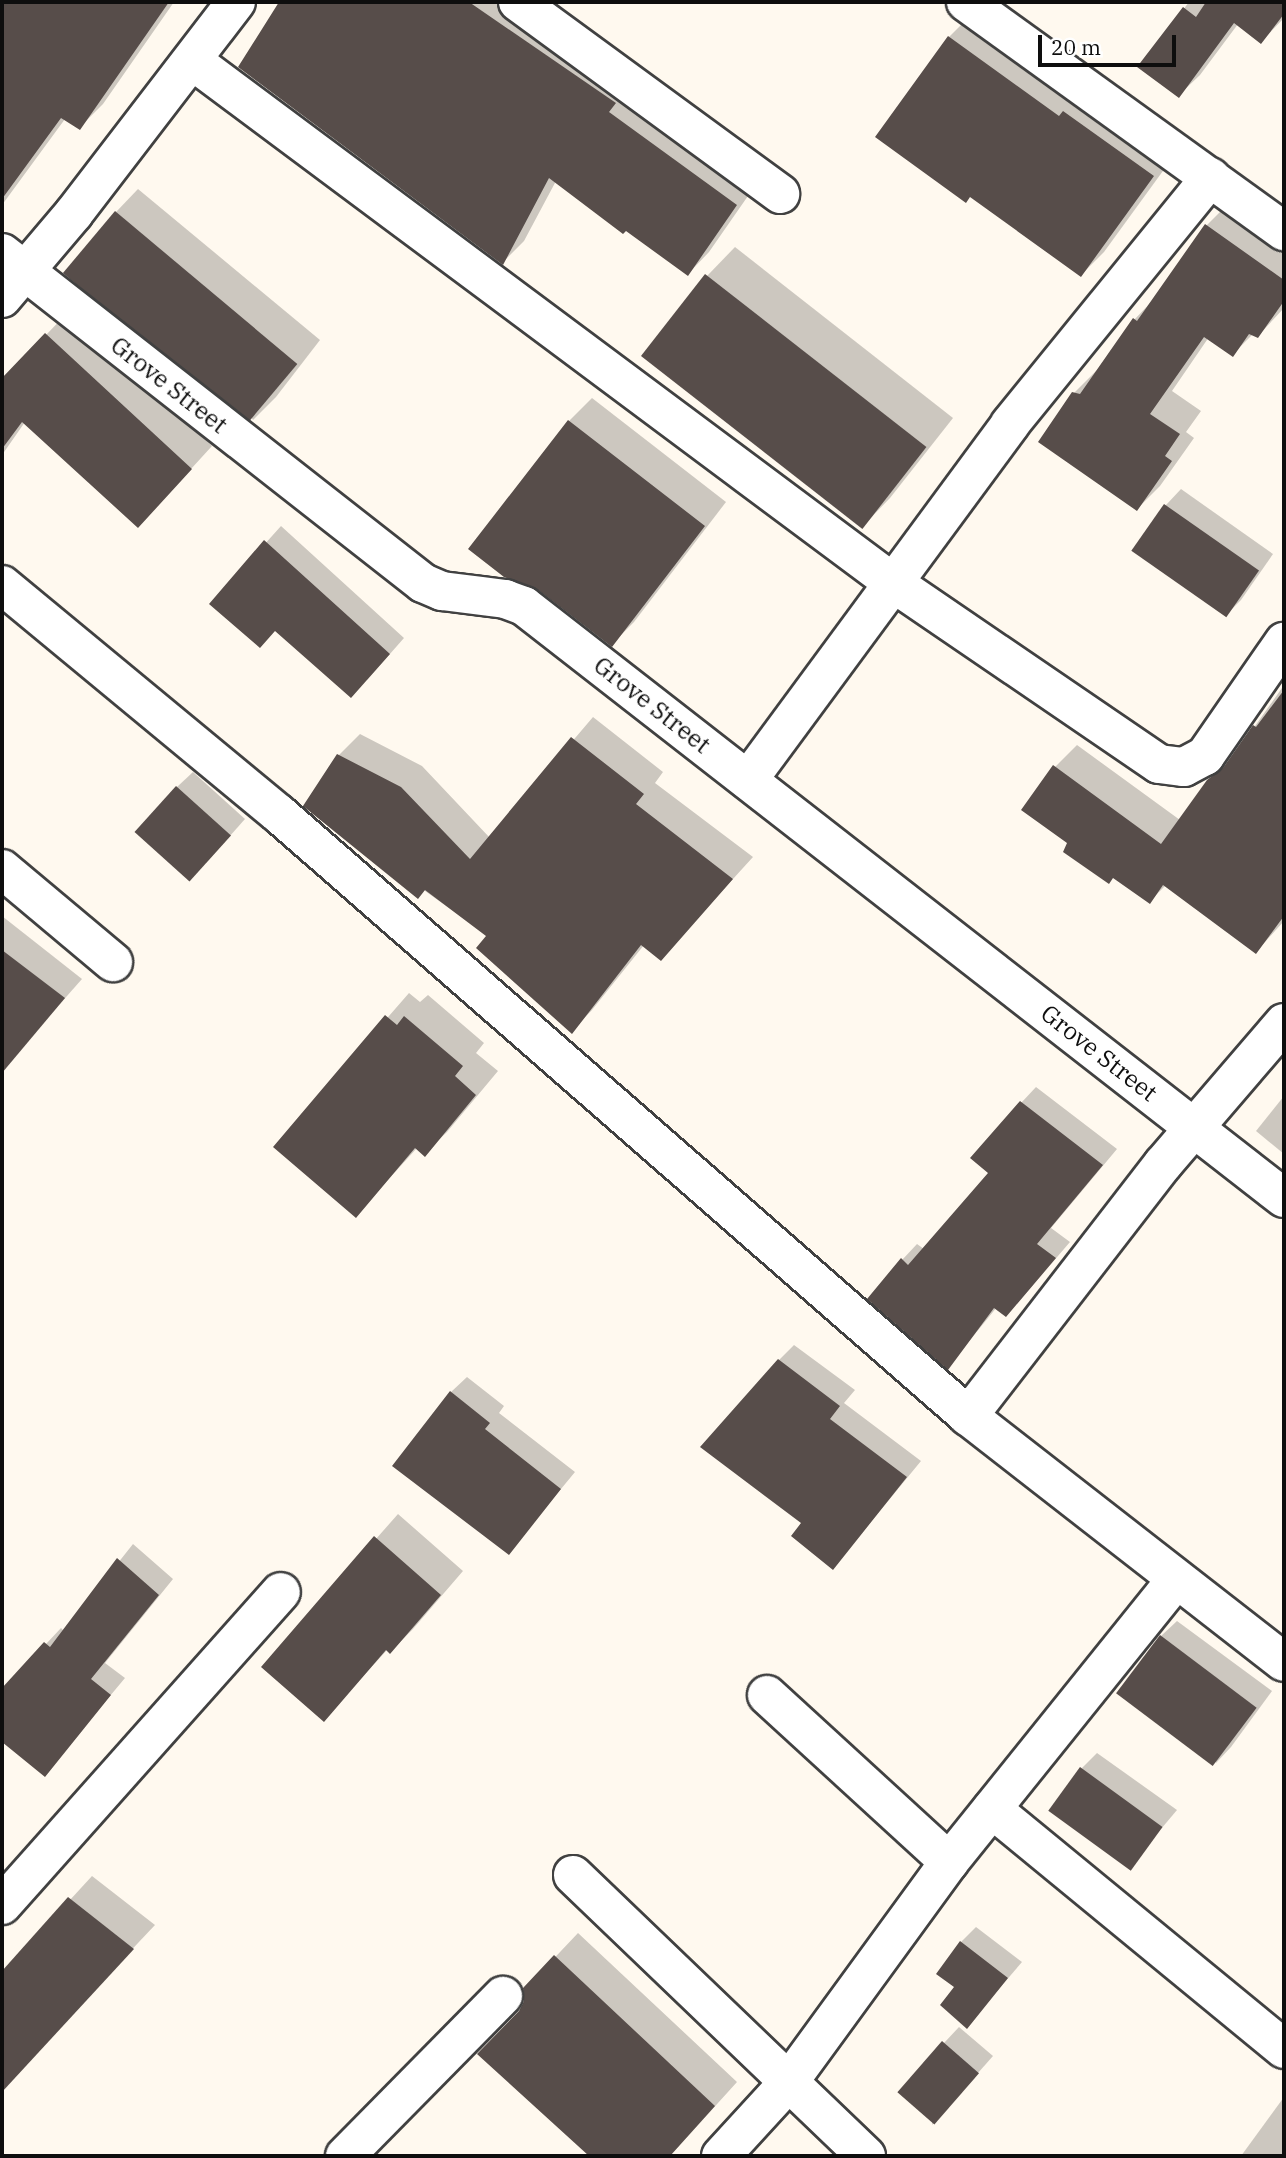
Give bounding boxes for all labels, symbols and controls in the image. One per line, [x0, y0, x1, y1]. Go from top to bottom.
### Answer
scale bar [1041, 21, 1179, 65]
text: 20 m [1051, 33, 1101, 61]
street label: Grove Street [105, 331, 233, 439]
street label: Grove Street [588, 651, 716, 759]
street label: Grove Street [1035, 999, 1163, 1107]

